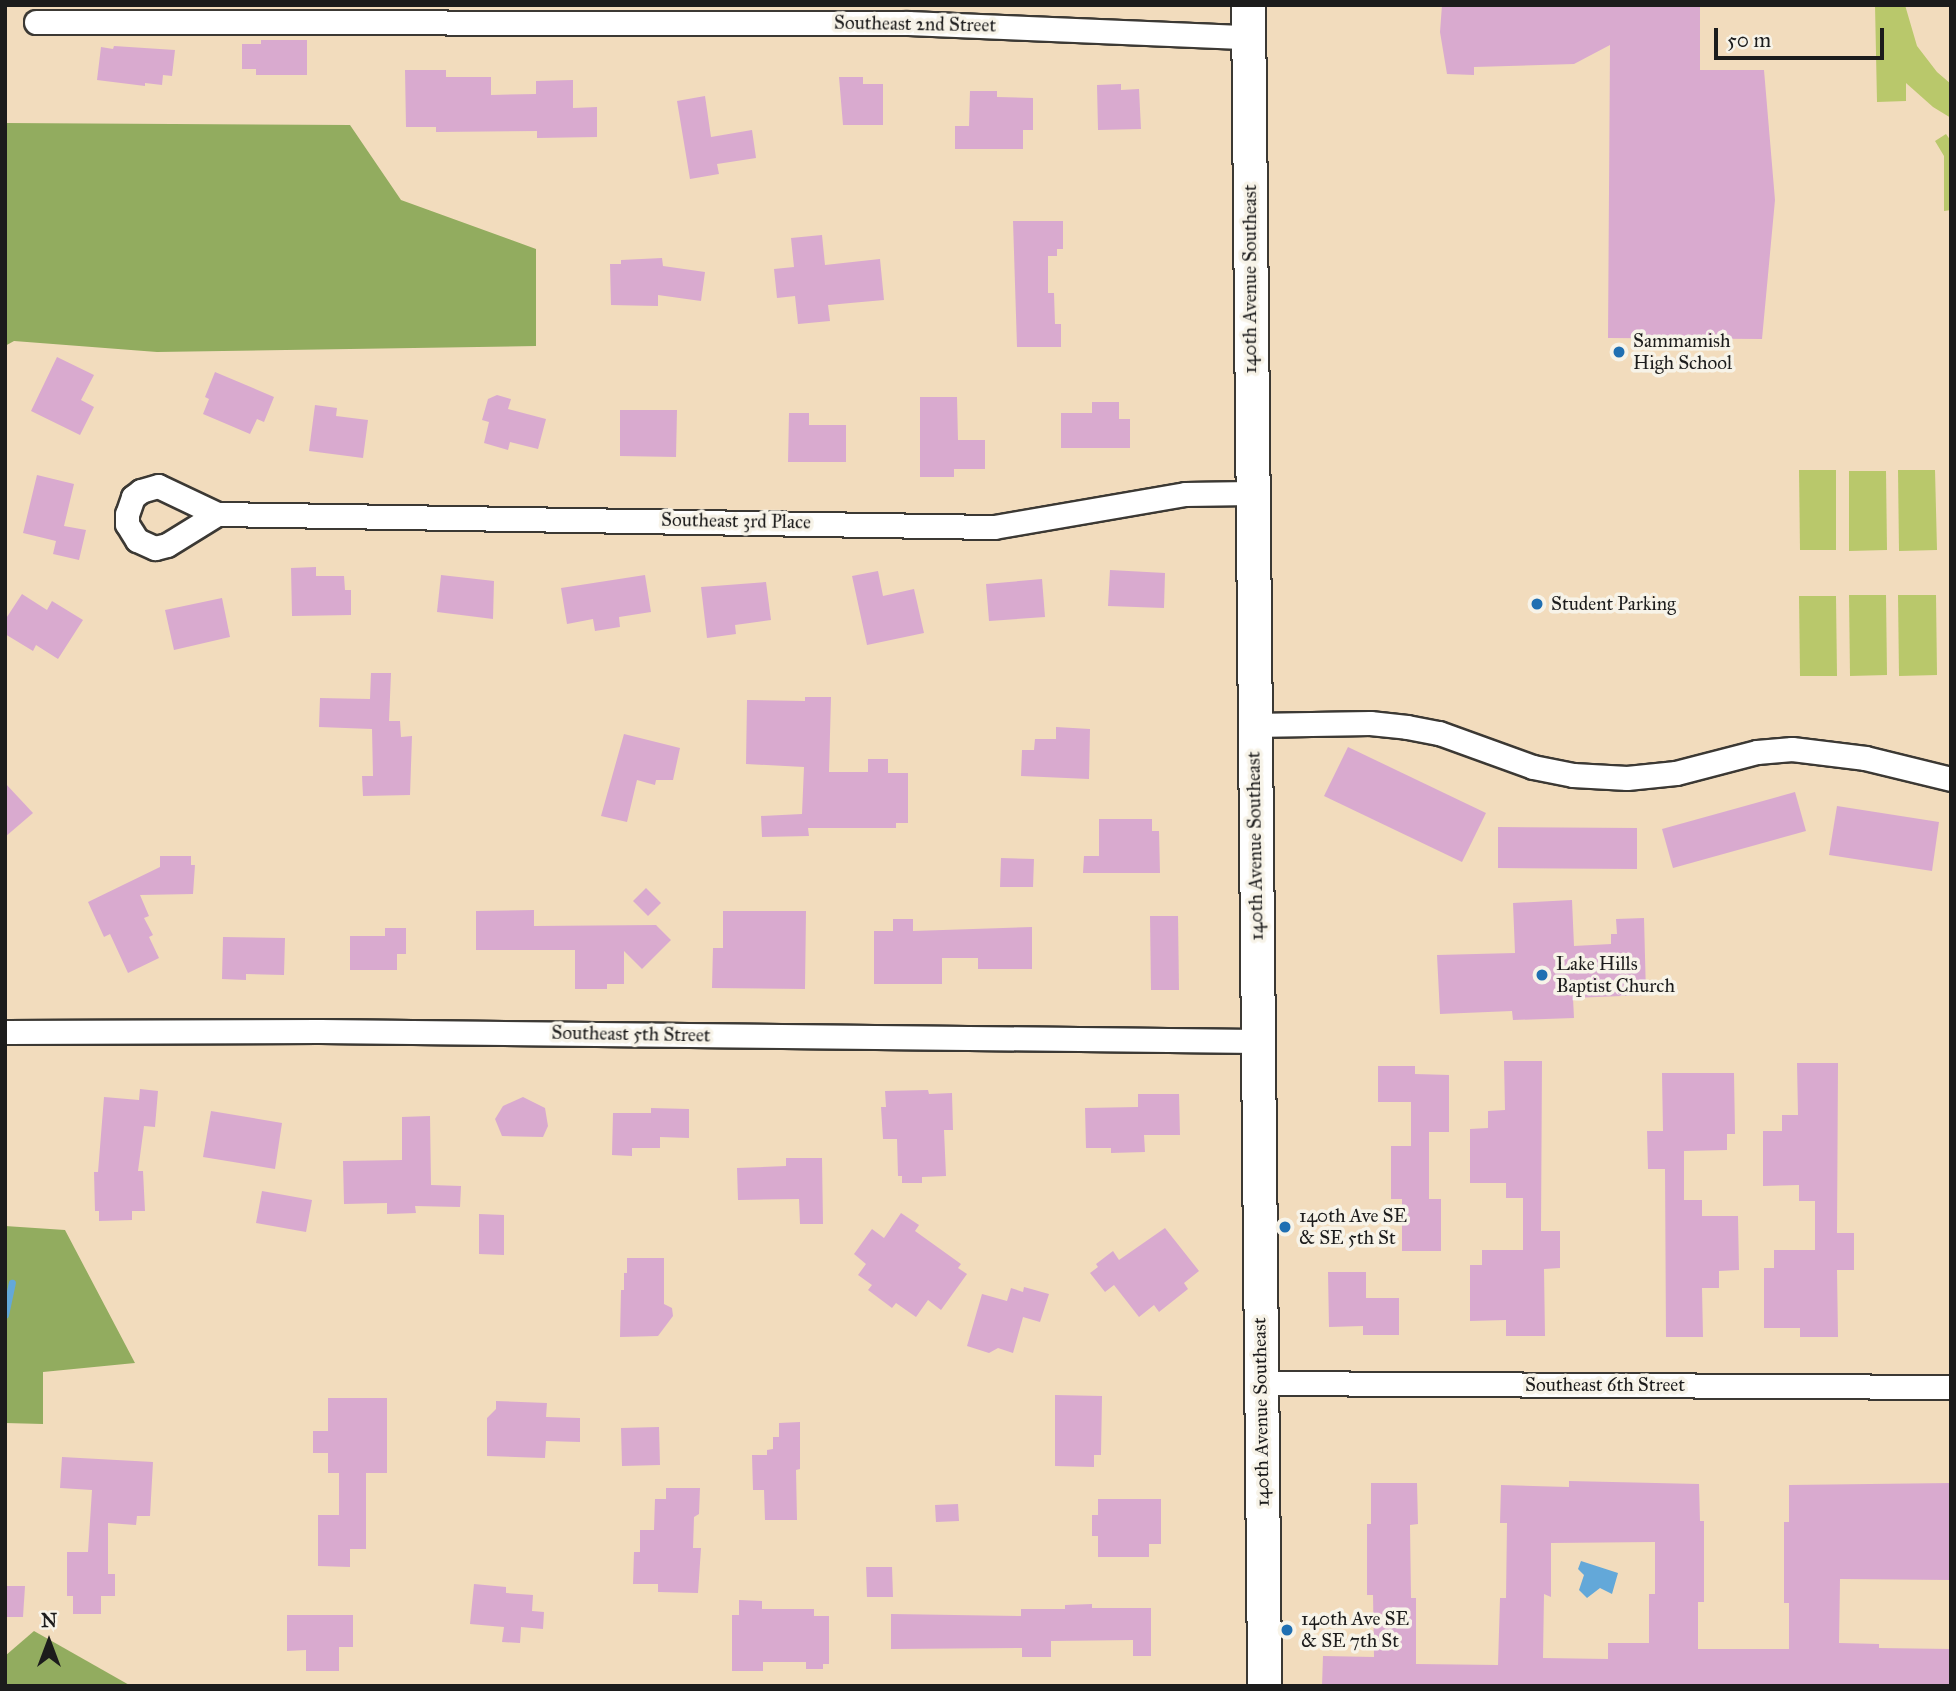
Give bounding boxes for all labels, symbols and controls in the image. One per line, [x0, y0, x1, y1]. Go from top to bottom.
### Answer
street label: Southeast 2nd Street [834, 11, 996, 37]
scale bar [1718, 14, 1888, 58]
text: 50 m [1727, 27, 1771, 53]
street label: 140th Avenue Southeast [1239, 184, 1261, 374]
place label: Sammamish High School [1633, 330, 1732, 374]
marker: Sammamish High School [1611, 344, 1627, 360]
street label: Southeast 3rd Place [661, 508, 811, 534]
place label: Student Parking [1551, 593, 1676, 615]
marker: Student Parking [1529, 596, 1545, 612]
street label: 140th Avenue Southeast [1242, 751, 1268, 941]
place label: Lake Hills Baptist Church [1556, 953, 1675, 997]
marker: Lake Hills Baptist Church [1534, 967, 1550, 983]
street label: Southeast 5th Street [551, 1021, 711, 1047]
place label: 140th Ave SE & SE 5th St [1299, 1205, 1407, 1249]
marker: 140th Ave SE & SE 5th St [1277, 1219, 1293, 1235]
street label: 140th Avenue Southeast [1248, 1317, 1274, 1507]
street label: Southeast 6th Street [1525, 1374, 1685, 1396]
north arrow [14, 1607, 84, 1677]
place label: 140th Ave SE & SE 7th St [1301, 1608, 1409, 1652]
text: N [41, 1609, 57, 1632]
marker: 140th Ave SE & SE 7th St [1279, 1622, 1295, 1638]

